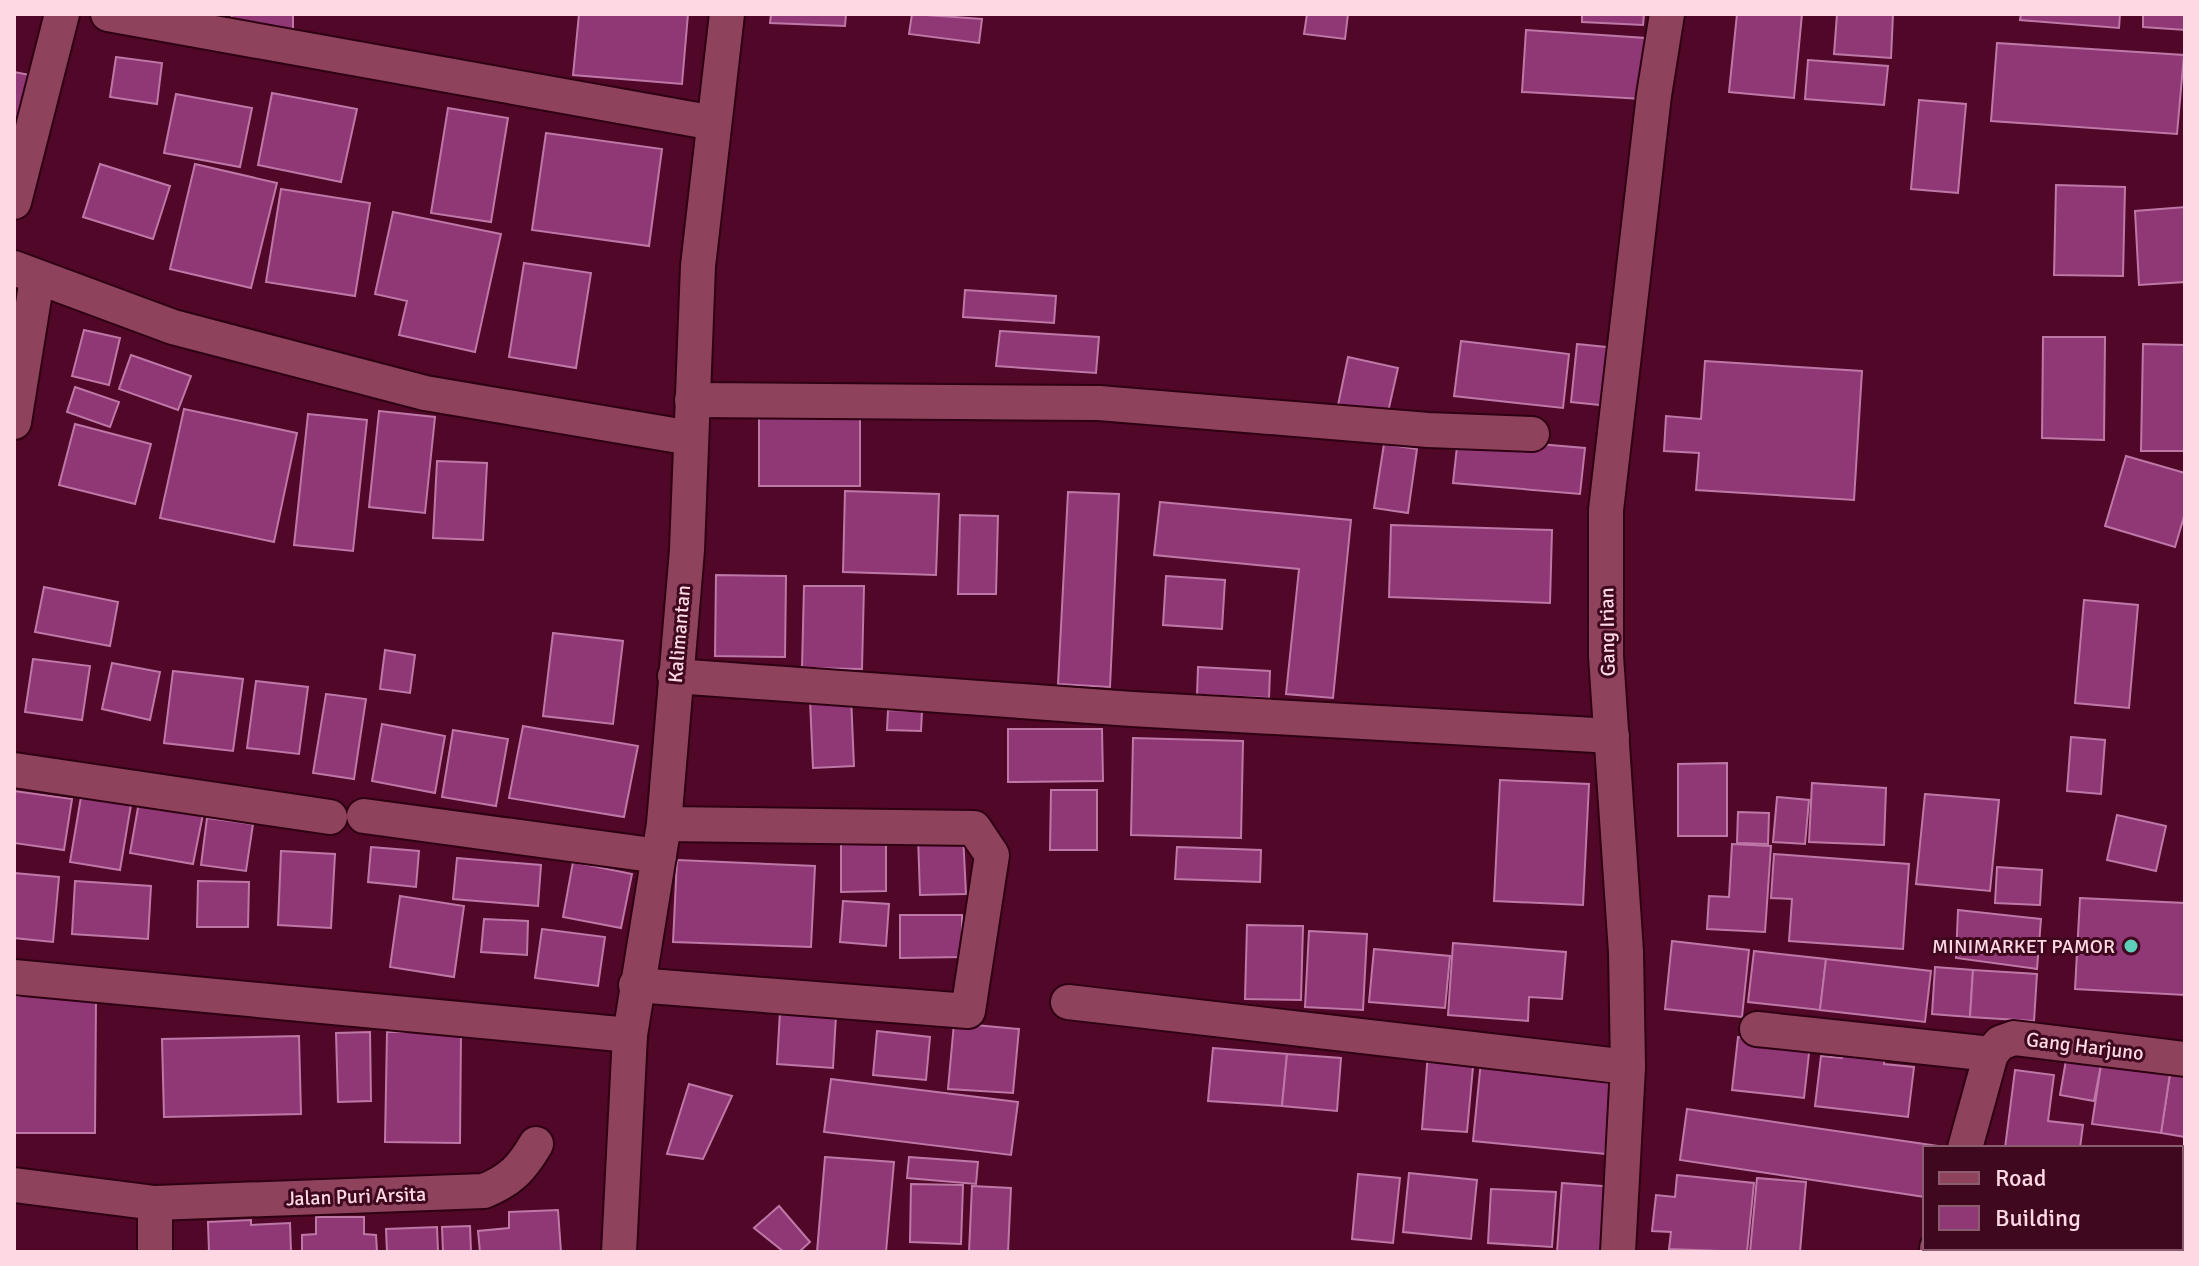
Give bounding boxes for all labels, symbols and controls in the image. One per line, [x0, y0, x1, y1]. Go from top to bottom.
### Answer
street label: Kalimantan [663, 584, 696, 684]
street label: Gang Irian [1594, 587, 1621, 677]
place label: MINIMARKET PAMOR [1932, 934, 2115, 959]
marker: MINIMARKET PAMOR [2122, 937, 2140, 955]
street label: Gang Harjuno [2025, 1027, 2145, 1066]
legend [1923, 1146, 2183, 1250]
text: Road [1995, 1163, 2046, 1193]
street label: Jalan Puri Arsita [285, 1182, 427, 1211]
text: Building [1995, 1203, 2081, 1233]

